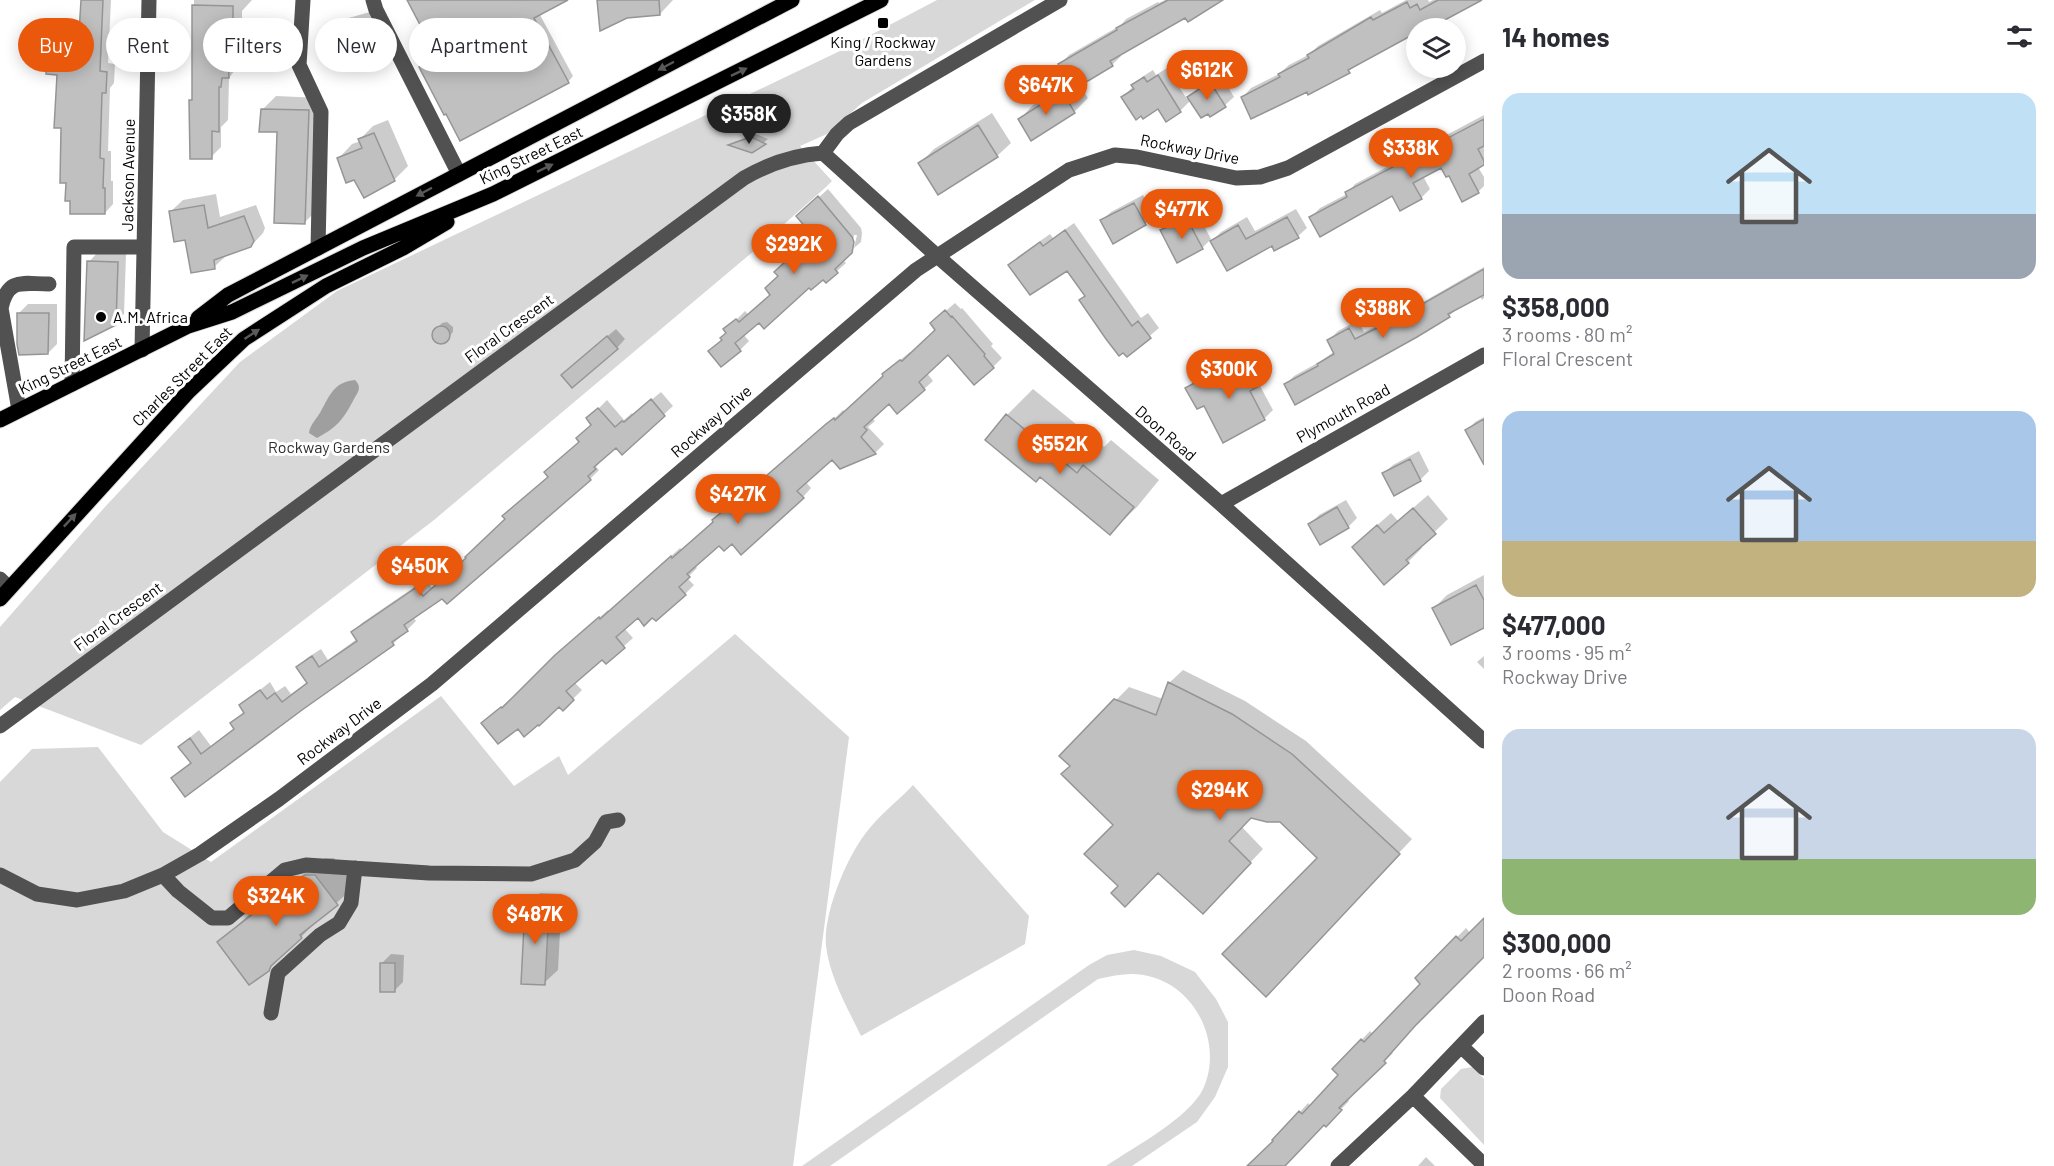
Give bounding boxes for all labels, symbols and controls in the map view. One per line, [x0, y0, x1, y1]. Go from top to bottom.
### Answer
marker: King / Rockway Gardens [876, 16, 890, 30]
chip: Buy [18, 18, 94, 72]
chip: Rent [106, 18, 191, 72]
chip: Filters [203, 18, 303, 72]
chip: New [315, 18, 397, 72]
chip: Apartment [409, 18, 549, 72]
map controls [1406, 18, 1466, 78]
button: layers [1406, 18, 1466, 78]
icon: filters [2003, 20, 2036, 53]
text: 14 homes [1502, 21, 1609, 52]
place label: King / Rockway Gardens [830, 32, 936, 69]
pin: $612K [1165, 50, 1249, 101]
text: $612K [1181, 57, 1233, 81]
one-way arrow [657, 61, 674, 71]
pin: $647K [1004, 65, 1088, 116]
one-way arrow [731, 67, 748, 77]
text: $647K [1018, 72, 1074, 96]
pin: $358K [707, 94, 791, 145]
text: $358K [721, 101, 777, 125]
street label: Jackson Avenue [117, 118, 138, 232]
street label: King Street East [476, 121, 585, 188]
pin: $338K [1369, 128, 1453, 179]
street label: Rockway Drive [1139, 130, 1241, 167]
icon: home [1715, 132, 1823, 240]
text: $338K [1383, 135, 1439, 159]
one-way arrow [537, 163, 554, 172]
one-way arrow [416, 187, 433, 197]
pin: $477K [1140, 189, 1224, 240]
text: $477K [1155, 196, 1209, 220]
pin: $292K [752, 224, 836, 275]
text: $292K [766, 231, 822, 255]
one-way arrow [292, 274, 309, 284]
pin: $388K [1341, 288, 1425, 339]
street label: Floral Crescent [461, 289, 557, 366]
text: $358,000 [1502, 291, 1610, 322]
text: $388K [1355, 295, 1411, 319]
place label: A.M. Africa [113, 307, 188, 326]
marker: A.M. Africa [94, 310, 108, 324]
street label: Charles Street East [128, 322, 236, 430]
text: 3 rooms · 80 m² [1502, 322, 1632, 346]
one-way arrow [244, 329, 260, 340]
street label: King Street East [15, 331, 124, 398]
text: Floral Crescent [1502, 346, 1633, 370]
pin: $300K [1187, 349, 1271, 400]
text: $300K [1200, 356, 1258, 380]
street label: Plymouth Road [1293, 379, 1393, 446]
street label: Rockway Drive [667, 380, 755, 461]
street label: Doon Road [1132, 401, 1201, 464]
pin: $552K [1018, 424, 1102, 475]
text: $552K [1032, 431, 1088, 455]
park label: Rockway Gardens [268, 437, 390, 456]
icon: home [1715, 450, 1823, 558]
pin: $427K [696, 474, 780, 525]
text: $427K [709, 481, 767, 505]
one-way arrow [63, 513, 77, 528]
pin: $450K [378, 546, 462, 597]
text: $450K [391, 553, 449, 577]
street label: Floral Crescent [70, 577, 166, 654]
text: $477,000 [1502, 609, 1605, 640]
text: 3 rooms · 95 m² [1502, 640, 1631, 664]
text: Rockway Drive [1502, 664, 1628, 688]
street label: Rockway Drive [293, 693, 385, 768]
icon: home [1715, 768, 1823, 876]
pin: $294K [1178, 770, 1262, 821]
text: $294K [1191, 777, 1249, 801]
pin: $324K [234, 876, 318, 927]
text: $324K [247, 883, 305, 907]
pin: $487K [493, 894, 577, 945]
text: $487K [507, 901, 563, 925]
text: $300,000 [1502, 927, 1611, 958]
text: 2 rooms · 66 m² [1502, 958, 1632, 982]
text: Doon Road [1502, 982, 1595, 1006]

